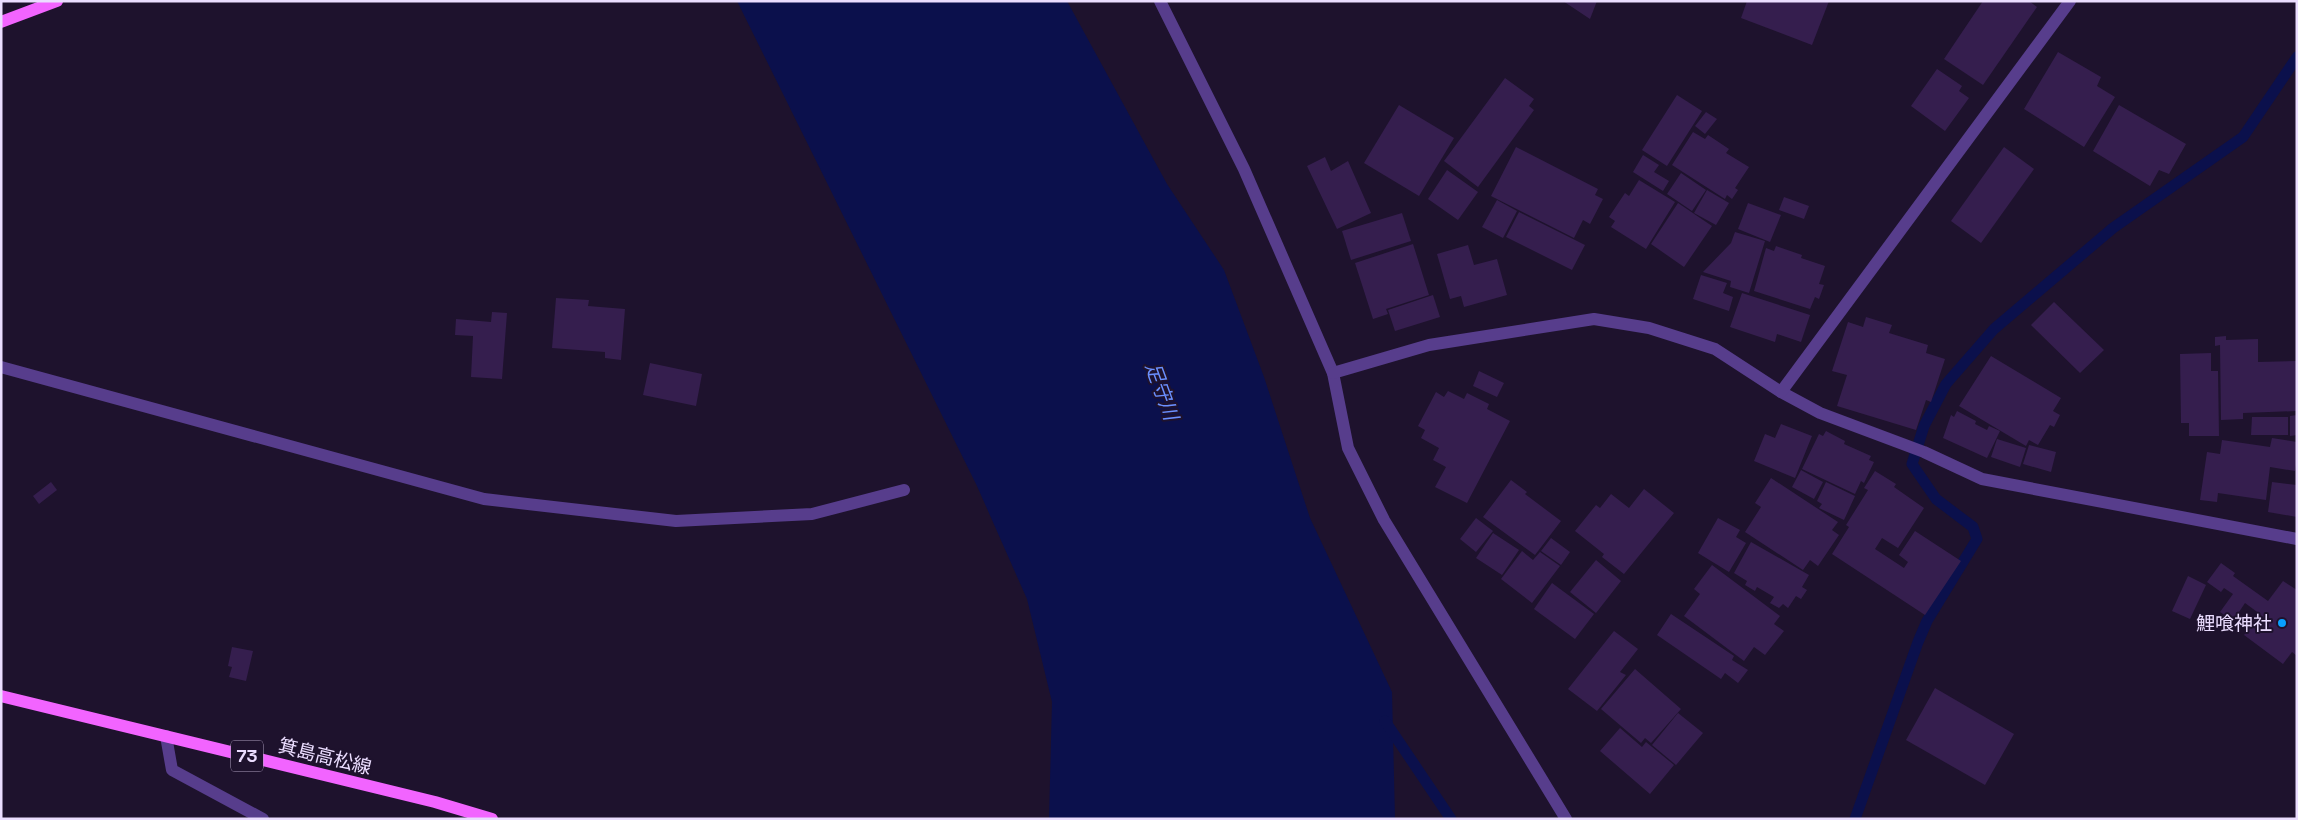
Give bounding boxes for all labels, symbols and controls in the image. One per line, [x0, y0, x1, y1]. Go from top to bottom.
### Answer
water label: 足守川 [1140, 358, 1185, 426]
place label: 鯉喰神社 [2196, 611, 2272, 636]
marker: 鯉喰神社 [2276, 617, 2288, 629]
street label: 箕島高松線 [276, 733, 374, 780]
road number: 73 [231, 740, 263, 771]

